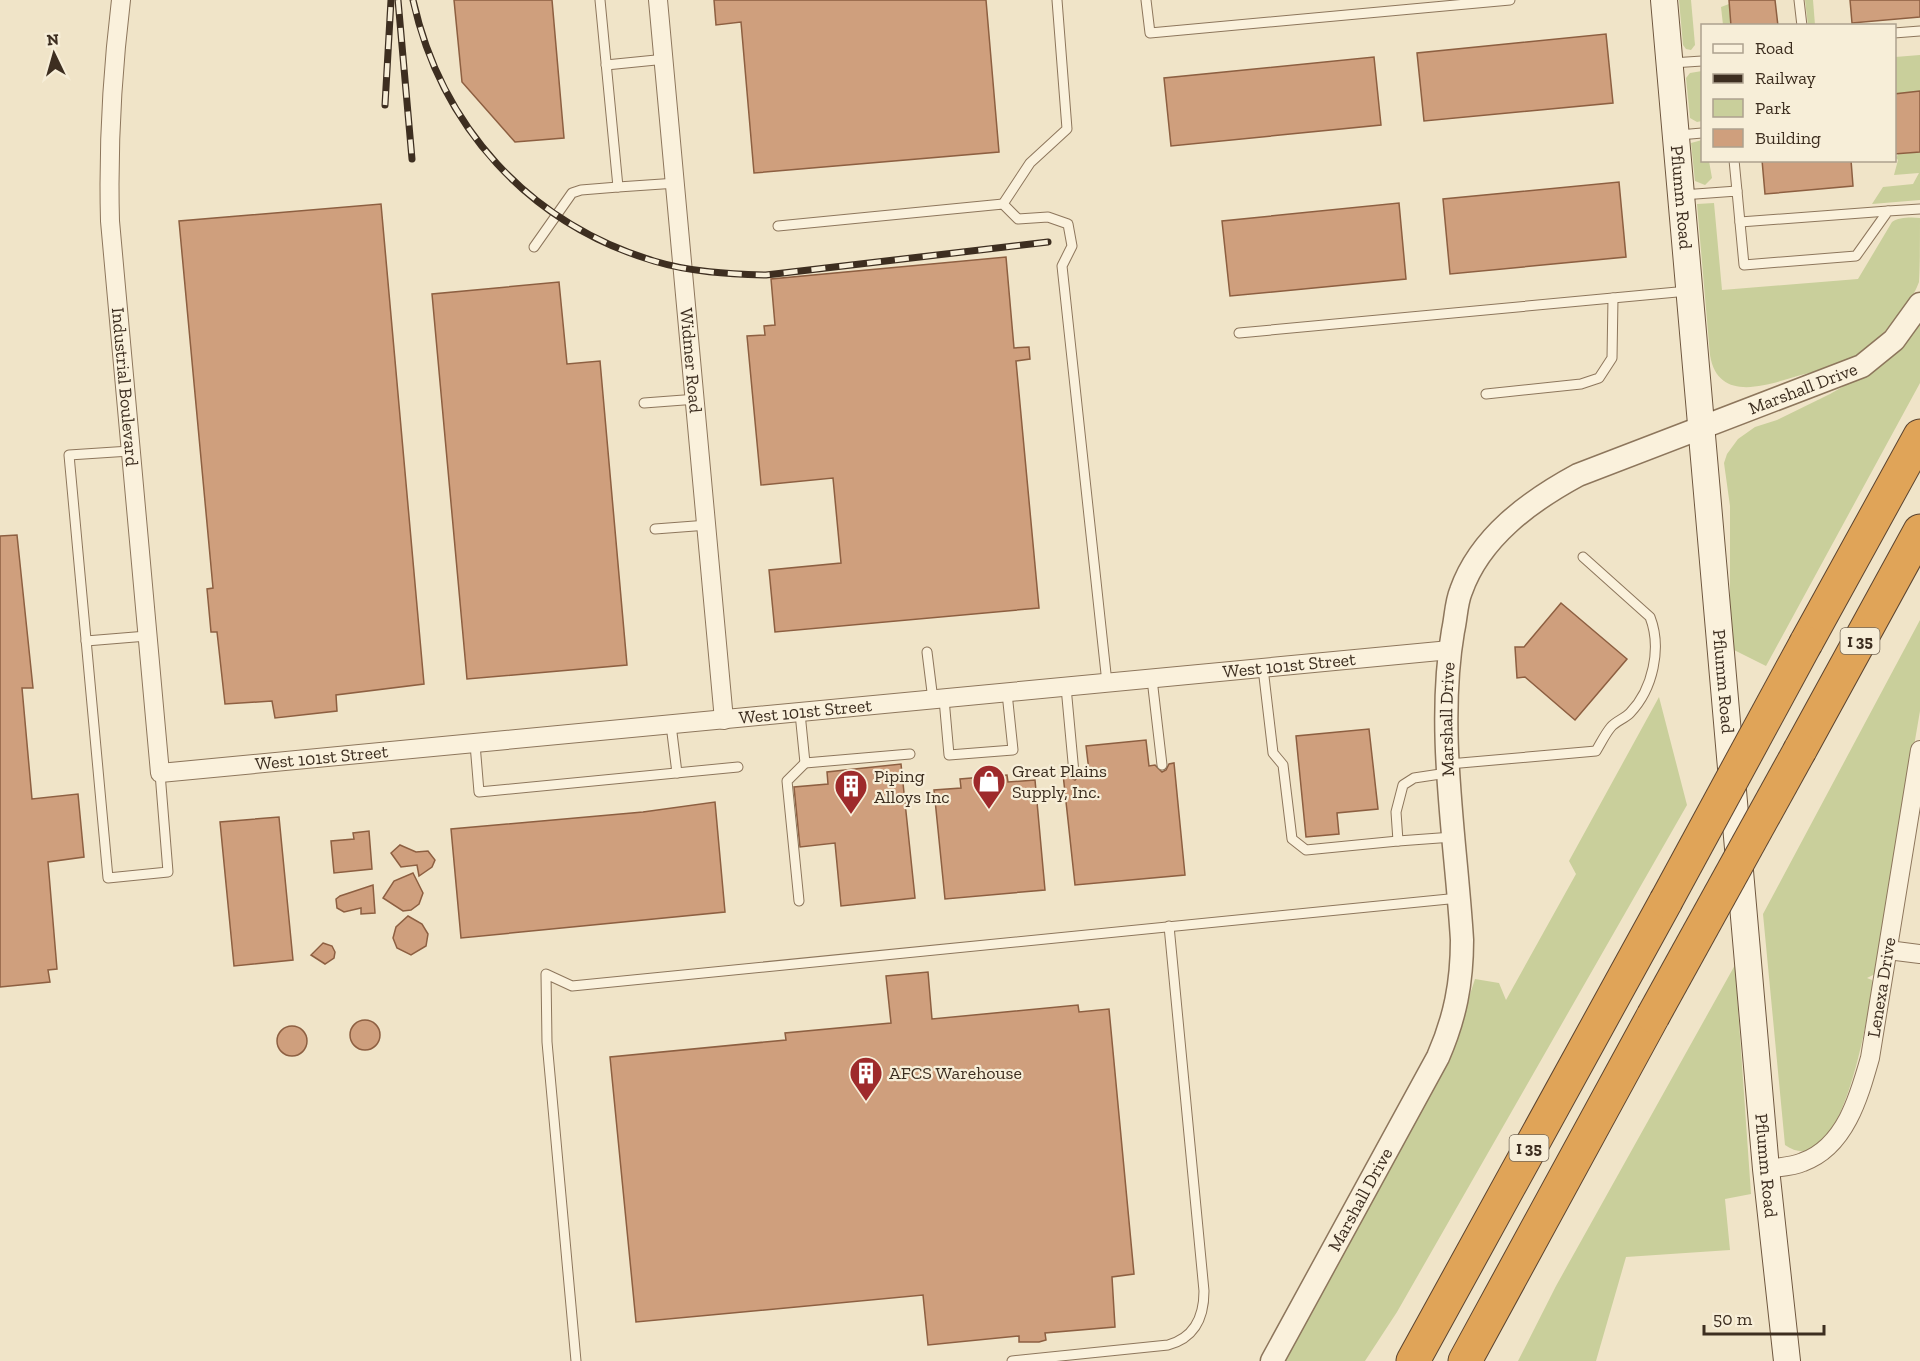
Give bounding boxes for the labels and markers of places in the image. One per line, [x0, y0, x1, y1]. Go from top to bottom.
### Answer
place label: Great Plains Supply, Inc. [1012, 760, 1107, 803]
shop icon: Great Plains Supply, Inc. [971, 763, 1007, 810]
place label: Piping Alloys Inc [874, 765, 950, 808]
building icon: Piping Alloys Inc [833, 768, 869, 815]
building icon: AFCS Warehouse [848, 1055, 884, 1102]
place label: AFCS Warehouse [889, 1062, 1022, 1084]

